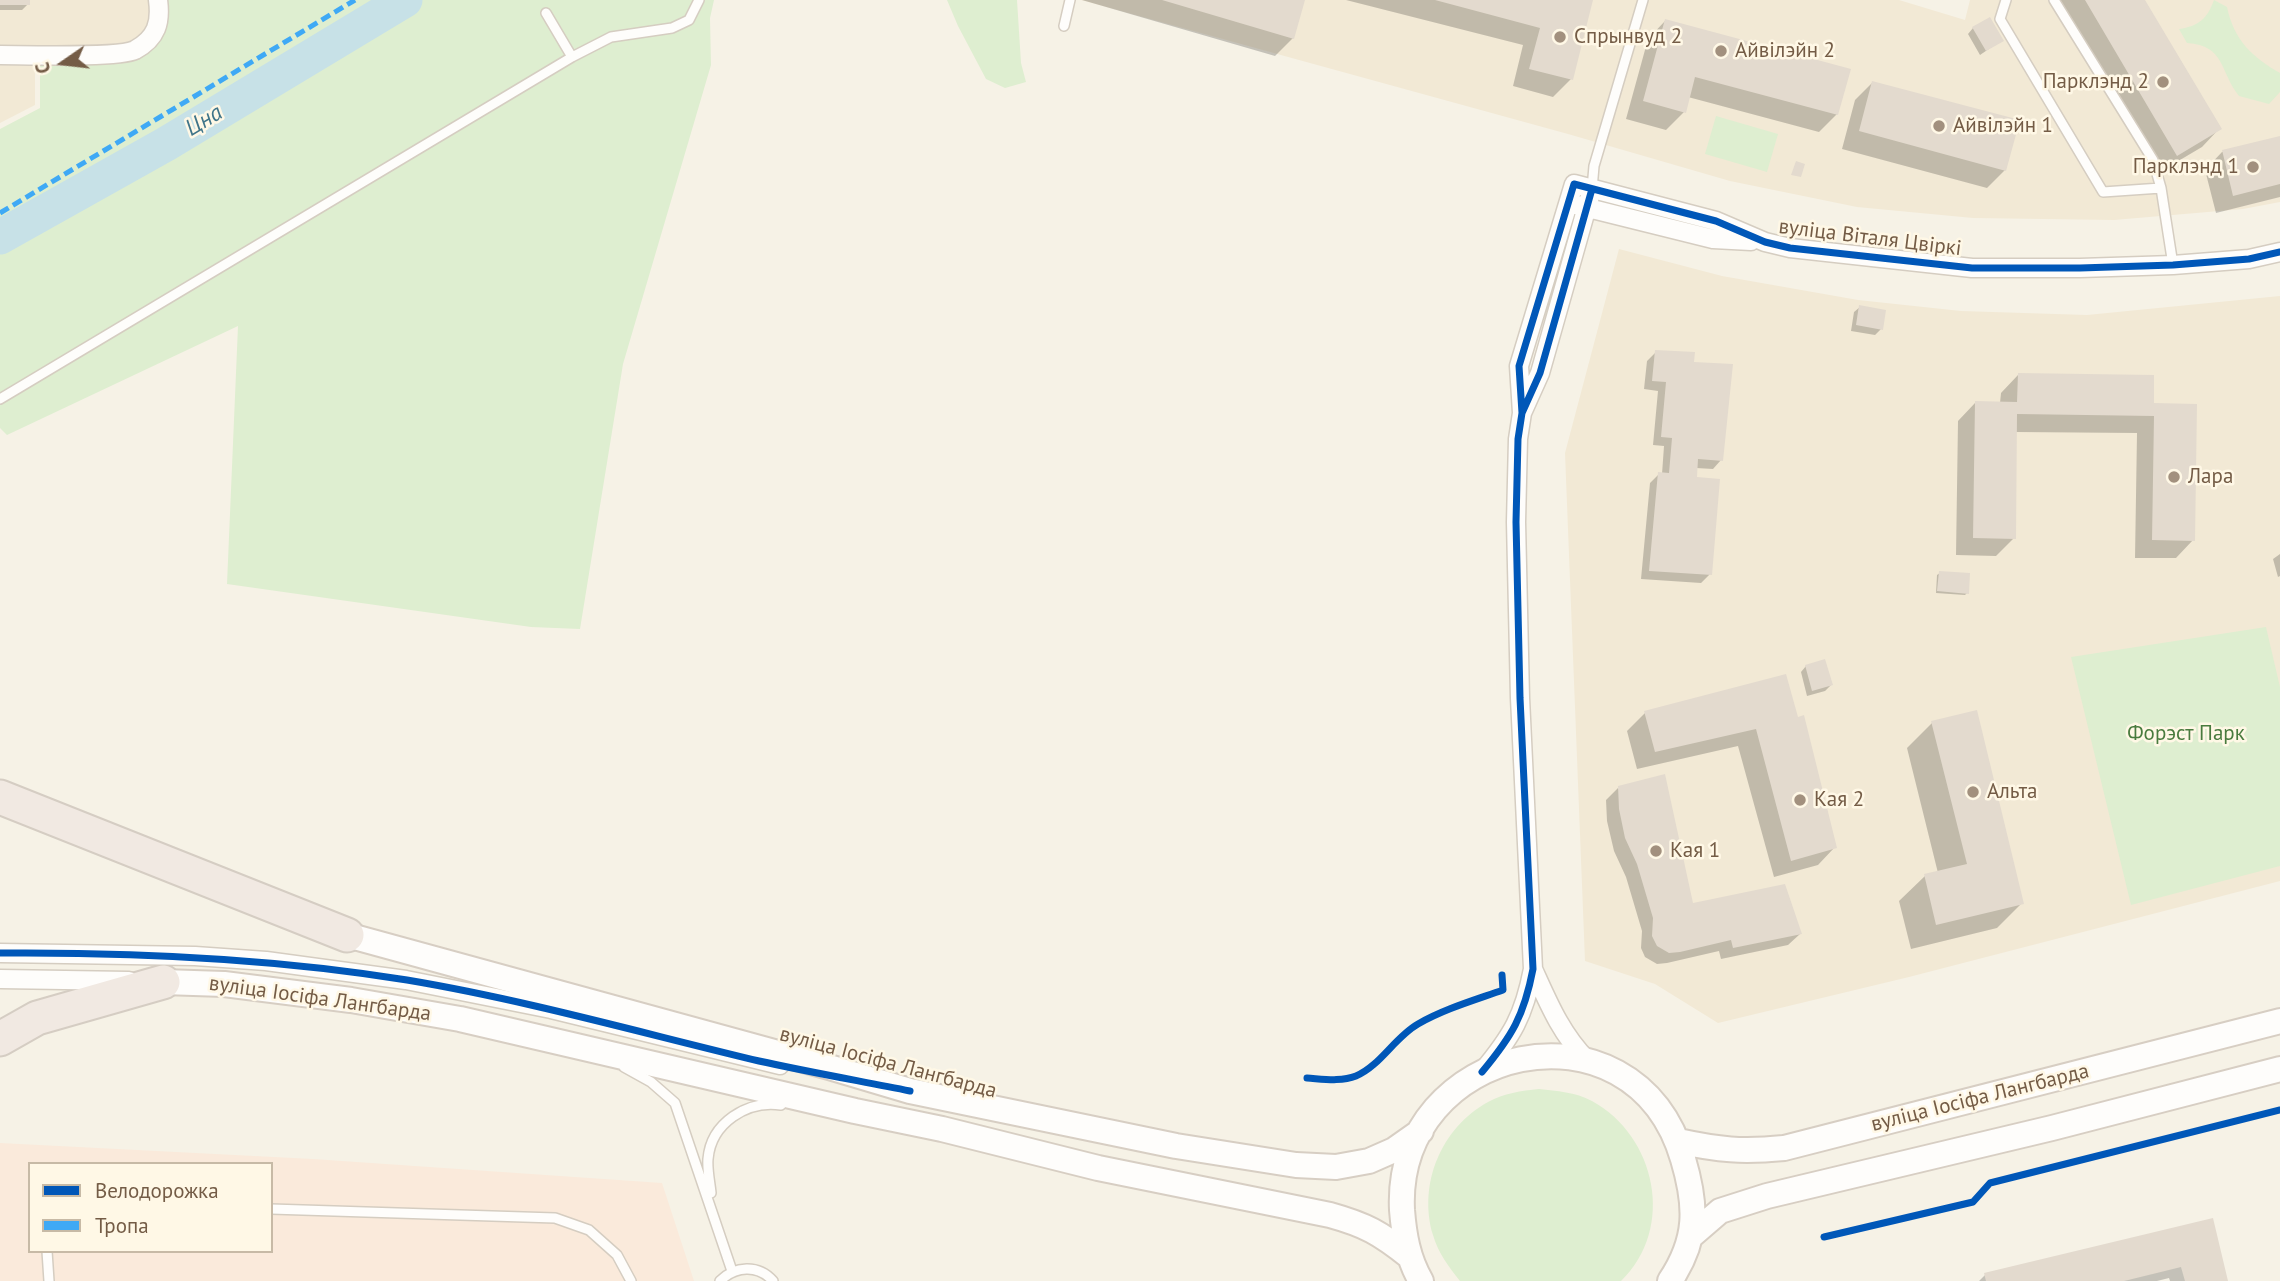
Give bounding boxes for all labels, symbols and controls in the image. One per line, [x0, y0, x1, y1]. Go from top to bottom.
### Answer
place label: Спрынвуд 2 [1574, 24, 1682, 50]
north arrow [28, 28, 98, 98]
marker: Спрынвуд 2 [1552, 29, 1568, 45]
place label: Айвілэйн 2 [1735, 38, 1835, 64]
marker: Айвілэйн 2 [1713, 43, 1729, 59]
text: С [30, 60, 56, 76]
place label: Парклэнд 2 [2043, 69, 2149, 95]
marker: Парклэнд 2 [2155, 74, 2171, 90]
water label: Цна [181, 99, 227, 143]
place label: Айвілэйн 1 [1953, 113, 2053, 139]
marker: Айвілэйн 1 [1931, 118, 1947, 134]
place label: Парклэнд 1 [2133, 154, 2239, 180]
marker: Парклэнд 1 [2245, 159, 2261, 175]
street label: вуліца Віталя Цвіркі [1777, 214, 1963, 262]
place label: Лара [2188, 464, 2233, 490]
marker: Лара [2166, 469, 2182, 485]
park label: Форэст Парк [2127, 721, 2245, 747]
place label: Альта [1987, 779, 2037, 805]
marker: Альта [1965, 784, 1981, 800]
place label: Кая 2 [1814, 787, 1864, 813]
marker: Кая 2 [1792, 792, 1808, 808]
place label: Кая 1 [1670, 838, 1720, 864]
marker: Кая 1 [1648, 843, 1664, 859]
street label: вуліца Іосіфа Лангбарда [207, 971, 433, 1027]
street label: вуліца Іосіфа Лангбарда [777, 1022, 999, 1104]
street label: вуліца Іосіфа Лангбарда [1868, 1059, 2092, 1137]
legend [28, 1162, 273, 1253]
text: Велодорожка [95, 1177, 219, 1204]
text: Тропа [95, 1212, 149, 1239]

